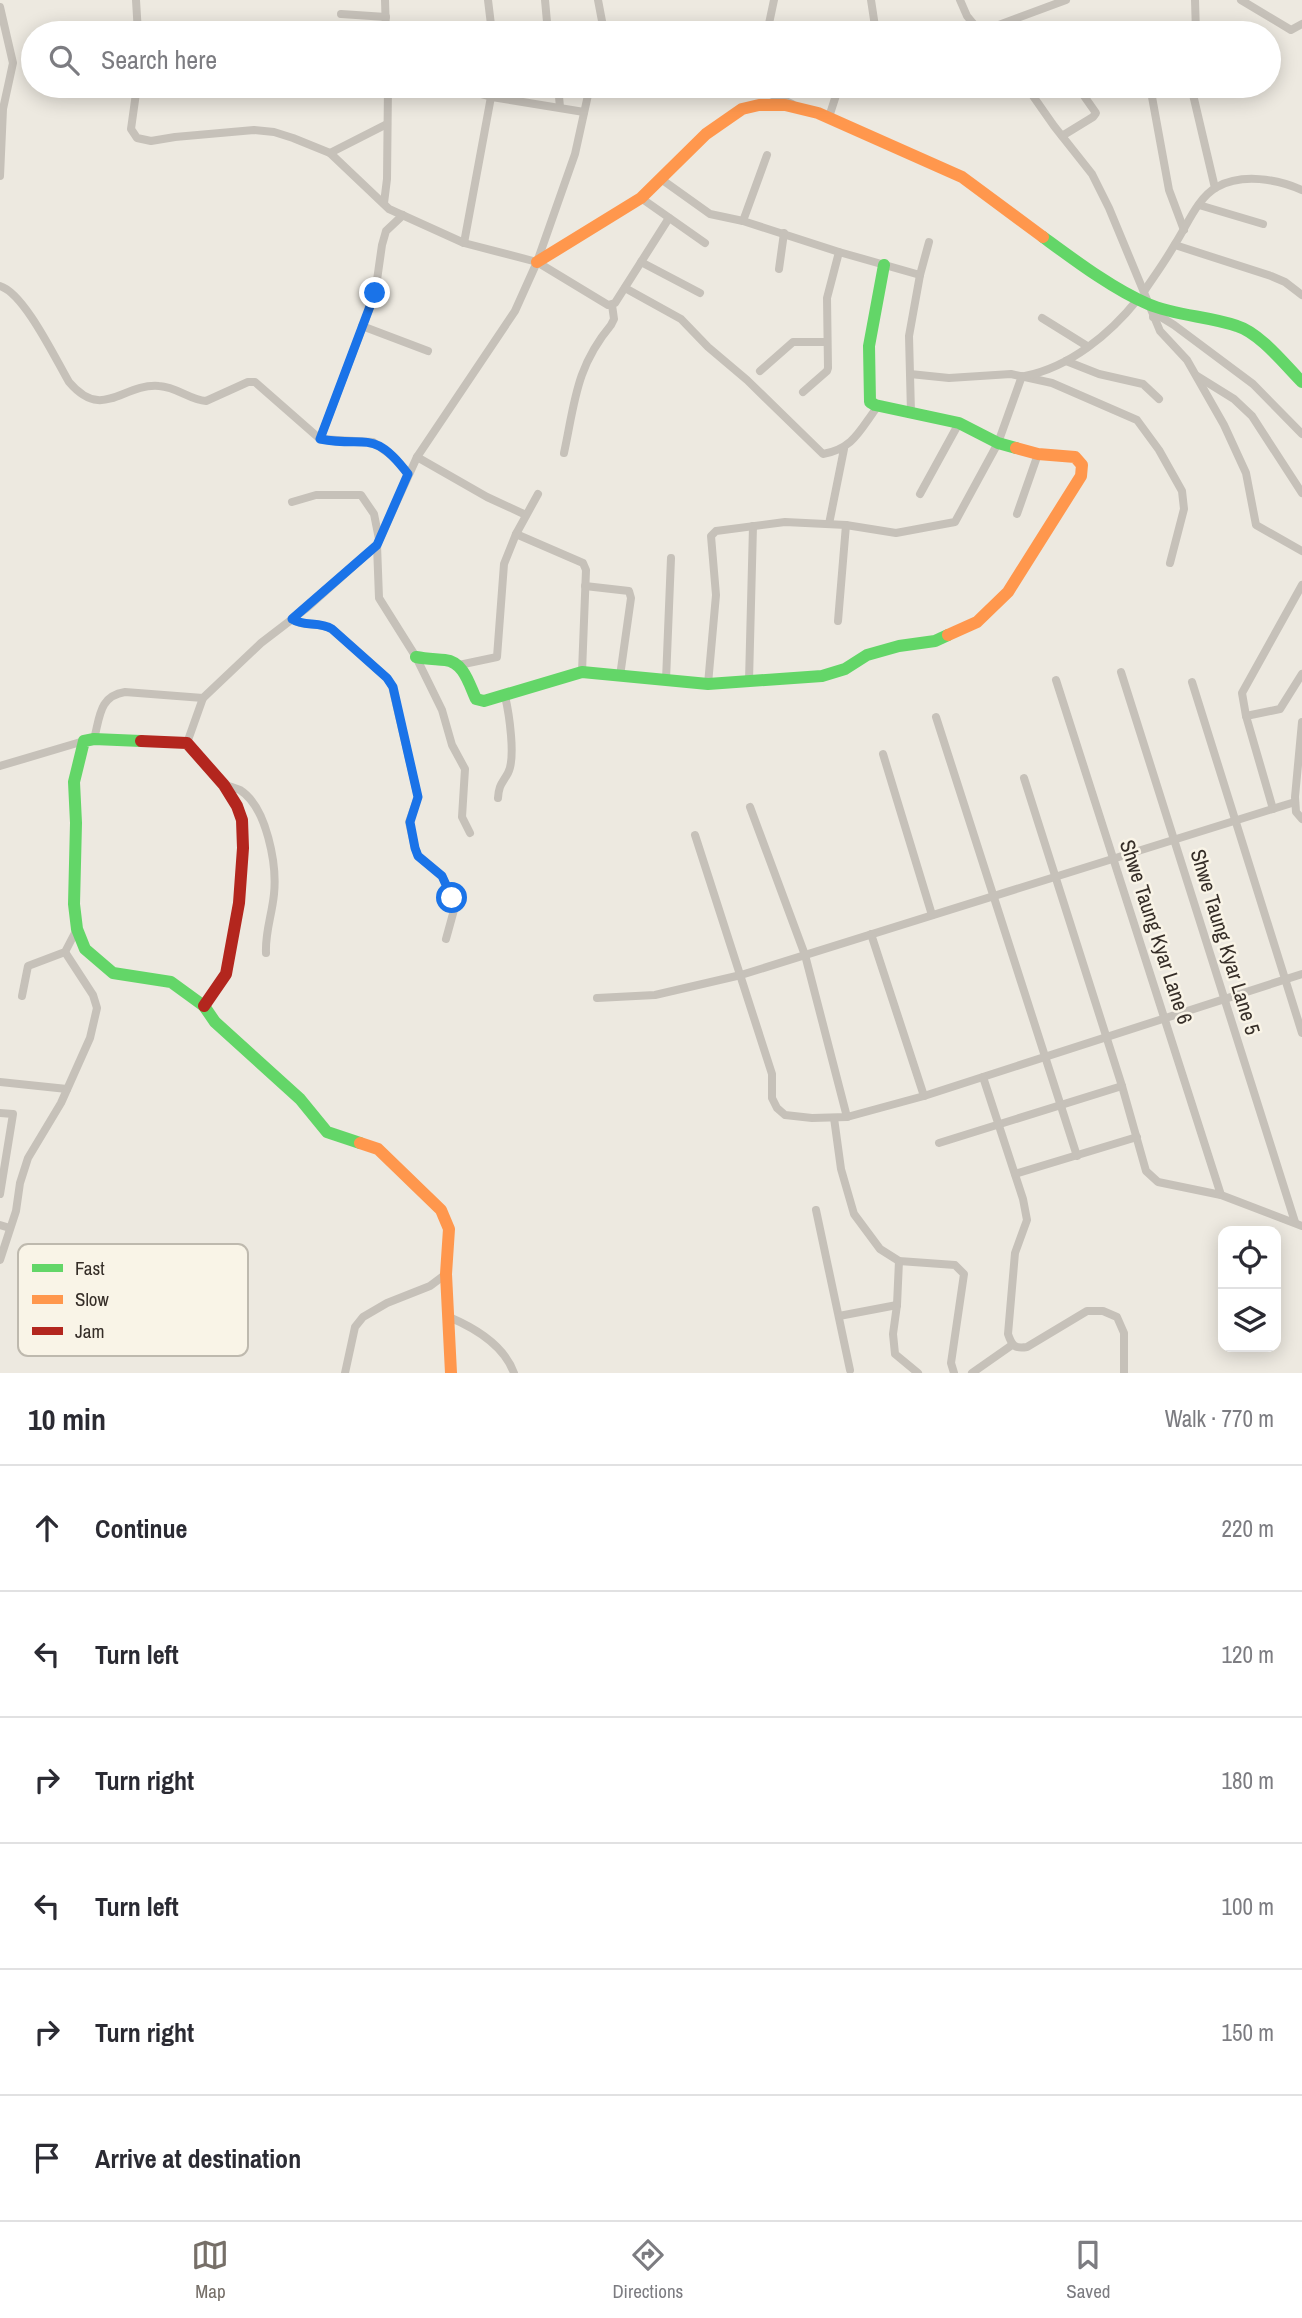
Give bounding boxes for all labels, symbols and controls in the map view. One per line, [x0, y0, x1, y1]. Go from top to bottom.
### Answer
search box [21, 21, 1281, 98]
icon: search [45, 41, 83, 79]
text: Search here [101, 42, 217, 77]
route end [359, 277, 390, 308]
street label: Shwe Taung Kyar Lane 6 [1113, 836, 1200, 1028]
street label: Shwe Taung Kyar Lane 5 [1183, 846, 1267, 1038]
route start [436, 882, 467, 913]
map controls [1218, 1226, 1281, 1352]
button: locate [1218, 1226, 1281, 1289]
legend [18, 1244, 248, 1356]
text: Fast [75, 1255, 105, 1281]
text: Slow [75, 1286, 110, 1312]
button: layers [1218, 1289, 1281, 1352]
text: Jam [75, 1318, 104, 1344]
text: 10 min [28, 1399, 106, 1439]
text: Walk · 770 m [1165, 1403, 1274, 1434]
icon: ahead [28, 1509, 66, 1547]
text: Continue [95, 1511, 187, 1546]
text: 220 m [1222, 1513, 1274, 1544]
icon: left [28, 1635, 66, 1673]
text: Turn left [95, 1637, 179, 1672]
text: 120 m [1222, 1639, 1274, 1670]
icon: right [28, 1761, 66, 1799]
text: Turn right [95, 1763, 194, 1798]
text: 180 m [1222, 1765, 1274, 1796]
icon: left [28, 1887, 66, 1925]
text: Turn left [95, 1889, 179, 1924]
text: 100 m [1222, 1891, 1274, 1922]
icon: right [28, 2013, 66, 2051]
text: Turn right [95, 2015, 194, 2050]
text: 150 m [1222, 2017, 1274, 2048]
icon: arrive [28, 2139, 66, 2177]
text: Arrive at destination [95, 2141, 301, 2176]
tab: Map [191, 2236, 229, 2304]
tab: Directions [612, 2236, 683, 2304]
tab: Saved [1066, 2236, 1111, 2304]

